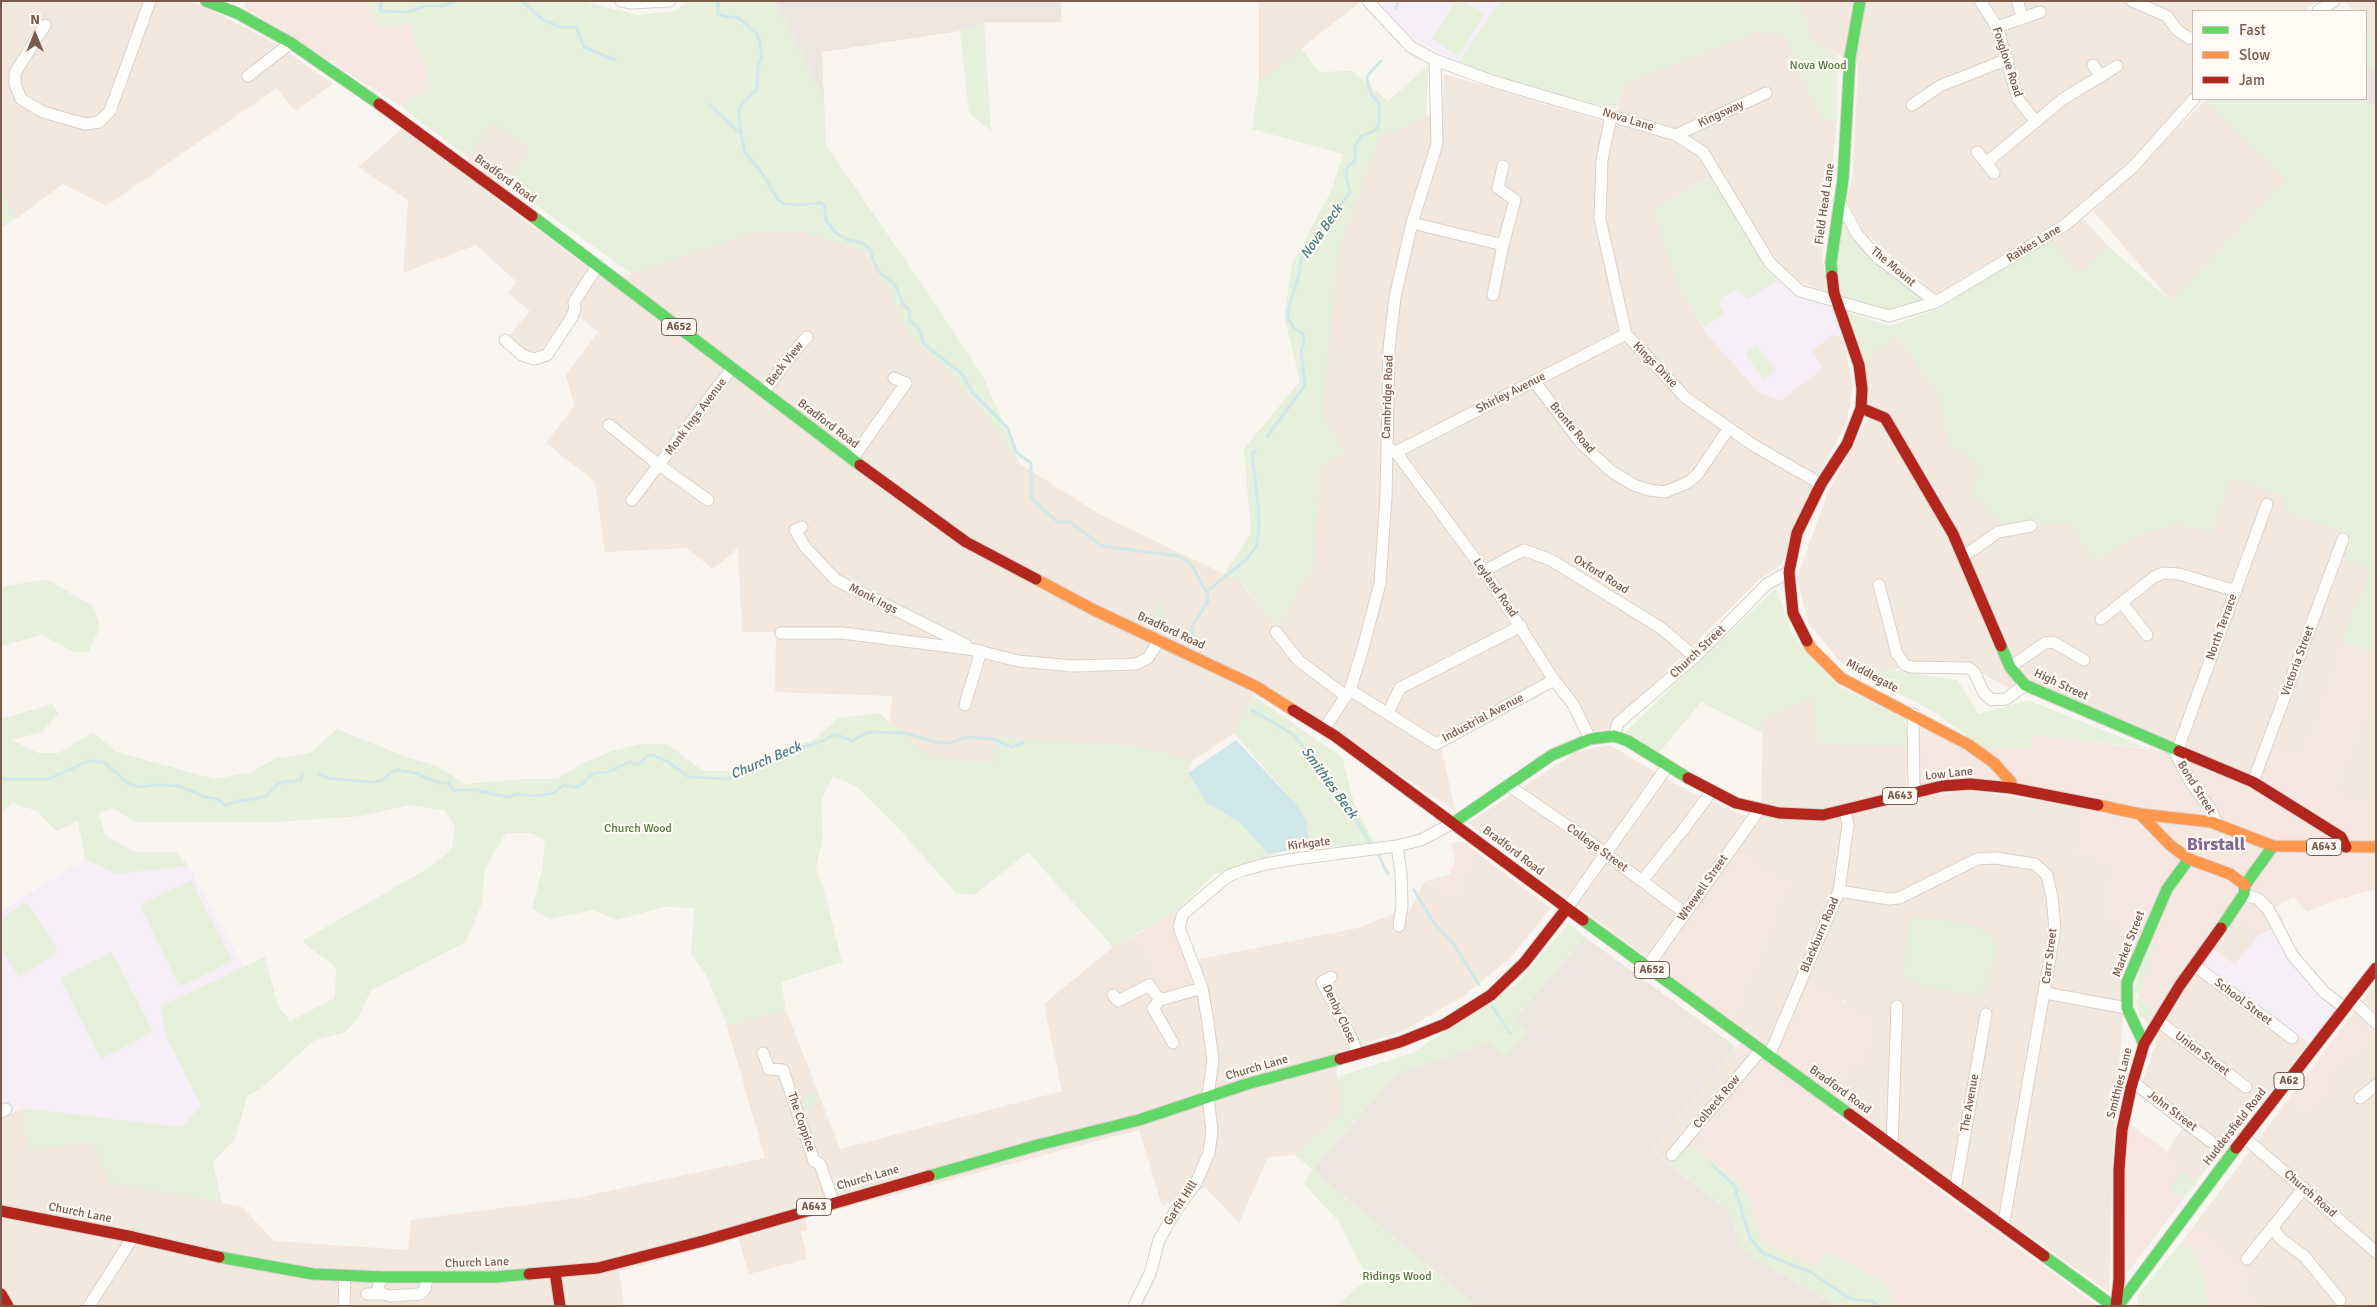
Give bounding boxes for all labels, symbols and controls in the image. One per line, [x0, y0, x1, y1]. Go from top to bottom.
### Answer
north arrow [10, 10, 60, 60]
legend [2192, 10, 2367, 100]
text: N [30, 11, 40, 28]
text: Fast [2239, 21, 2266, 39]
street label: Foxglove Road [1989, 25, 2025, 99]
text: Slow [2239, 46, 2270, 64]
park label: Nova Wood [1789, 59, 1847, 73]
text: Jam [2239, 71, 2265, 89]
street label: Kingsway [1696, 97, 1746, 131]
street label: Nova Lane [1600, 105, 1656, 135]
street label: Bradford Road [471, 152, 539, 206]
street label: Field Head Lane [1812, 162, 1838, 246]
water label: Nova Beck [1297, 202, 1347, 262]
street label: Raikes Lane [2004, 222, 2064, 266]
street label: The Mount [1868, 244, 1918, 290]
road number: A652 [662, 318, 696, 336]
street label: Beck View [763, 339, 807, 389]
street label: Kings Drive [1630, 339, 1680, 391]
street label: Cambridge Road [1379, 355, 1397, 439]
street label: Shirley Avenue [1474, 369, 1548, 417]
street label: Monk Ings Avenue [662, 376, 730, 458]
street label: Bradford Road [795, 396, 861, 452]
street label: Bronte Road [1546, 399, 1598, 457]
street label: Oxford Road [1571, 552, 1631, 598]
street label: Leyland Road [1470, 556, 1520, 620]
street label: Monk Ings [846, 581, 900, 617]
street label: North Terrace [2203, 592, 2241, 662]
street label: Bradford Road [1135, 609, 1207, 653]
street label: Church Street [1667, 623, 1729, 681]
street label: Victoria Street [2279, 624, 2317, 698]
street label: Middlegate [1843, 656, 1901, 696]
street label: High Street [2032, 666, 2090, 704]
street label: Industrial Avenue [1440, 690, 1526, 746]
water label: Church Beck [728, 739, 804, 783]
water label: Smithies Beck [1297, 744, 1361, 822]
street label: Bond Street [2174, 759, 2218, 817]
street label: Low Lane [1924, 764, 1974, 784]
road number: A643 [1882, 788, 1918, 804]
street label: College Street [1563, 821, 1631, 875]
park label: Church Wood [604, 822, 672, 836]
street label: Bradford Road [1480, 823, 1546, 879]
street label: Kirkgate [1287, 834, 1331, 854]
district label: Birstall [2187, 834, 2245, 856]
road number: A643 [2306, 839, 2342, 856]
street label: Whewell Street [1675, 852, 1731, 924]
street label: Blackburn Road [1798, 895, 1842, 975]
street label: Market Street [2110, 909, 2148, 979]
street label: Carr Street [2039, 927, 2061, 985]
road number: A652 [1634, 962, 1670, 978]
street label: School Street [2211, 976, 2275, 1028]
street label: Denby Close [1319, 982, 1359, 1046]
street label: Union Street [2172, 1029, 2232, 1079]
street label: Smithies Lane [2104, 1046, 2136, 1120]
street label: Church Lane [1224, 1052, 1290, 1084]
street label: Bradford Road [1806, 1063, 1874, 1117]
street label: Colbeck Row [1690, 1072, 1744, 1132]
road number: A62 [2274, 1072, 2304, 1090]
street label: The Avenue [1958, 1073, 1982, 1133]
street label: Huddersfield Road [2200, 1085, 2270, 1169]
street label: John Street [2144, 1088, 2200, 1134]
street label: The Coppice [784, 1090, 818, 1154]
street label: Church Lane [835, 1162, 901, 1194]
street label: Church Road [2281, 1167, 2339, 1221]
street label: Garfit Hill [1161, 1178, 1201, 1228]
road number: A643 [796, 1198, 832, 1216]
street label: Church Lane [47, 1200, 113, 1226]
street label: Church Lane [445, 1255, 509, 1271]
park label: Ridings Wood [1362, 1270, 1432, 1284]

